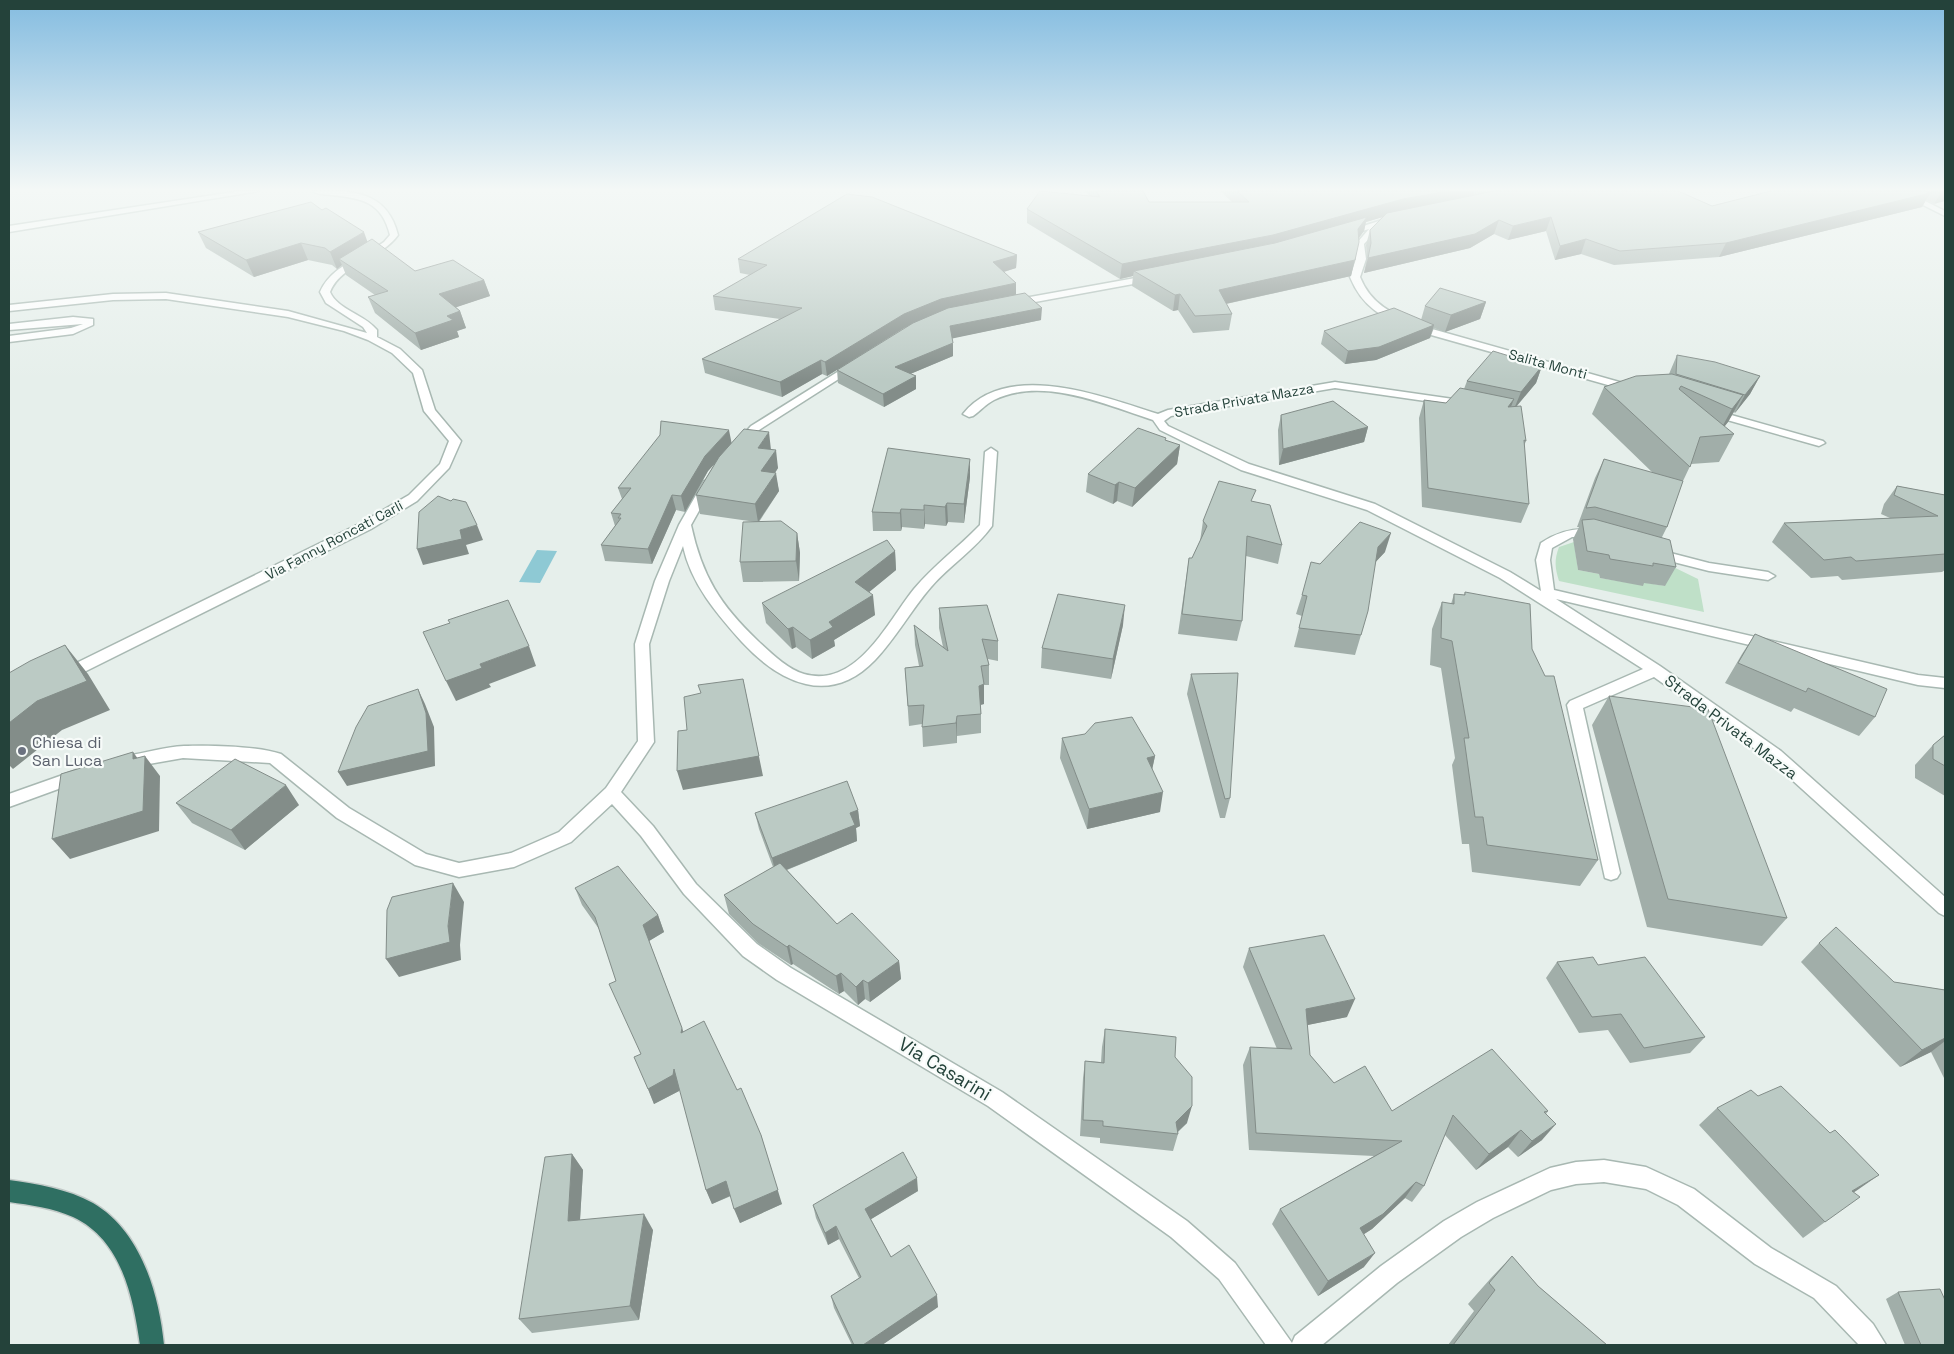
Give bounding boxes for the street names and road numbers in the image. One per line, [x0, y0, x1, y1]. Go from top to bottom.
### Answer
street label: Salita Monti [1507, 345, 1589, 383]
street label: Strada Privata Mazza [1173, 379, 1315, 421]
street label: Via Fanny Roncati Carli [262, 496, 406, 584]
street label: Strada Privata Mazza [1660, 670, 1802, 784]
street label: Via Casarini [894, 1031, 996, 1107]

